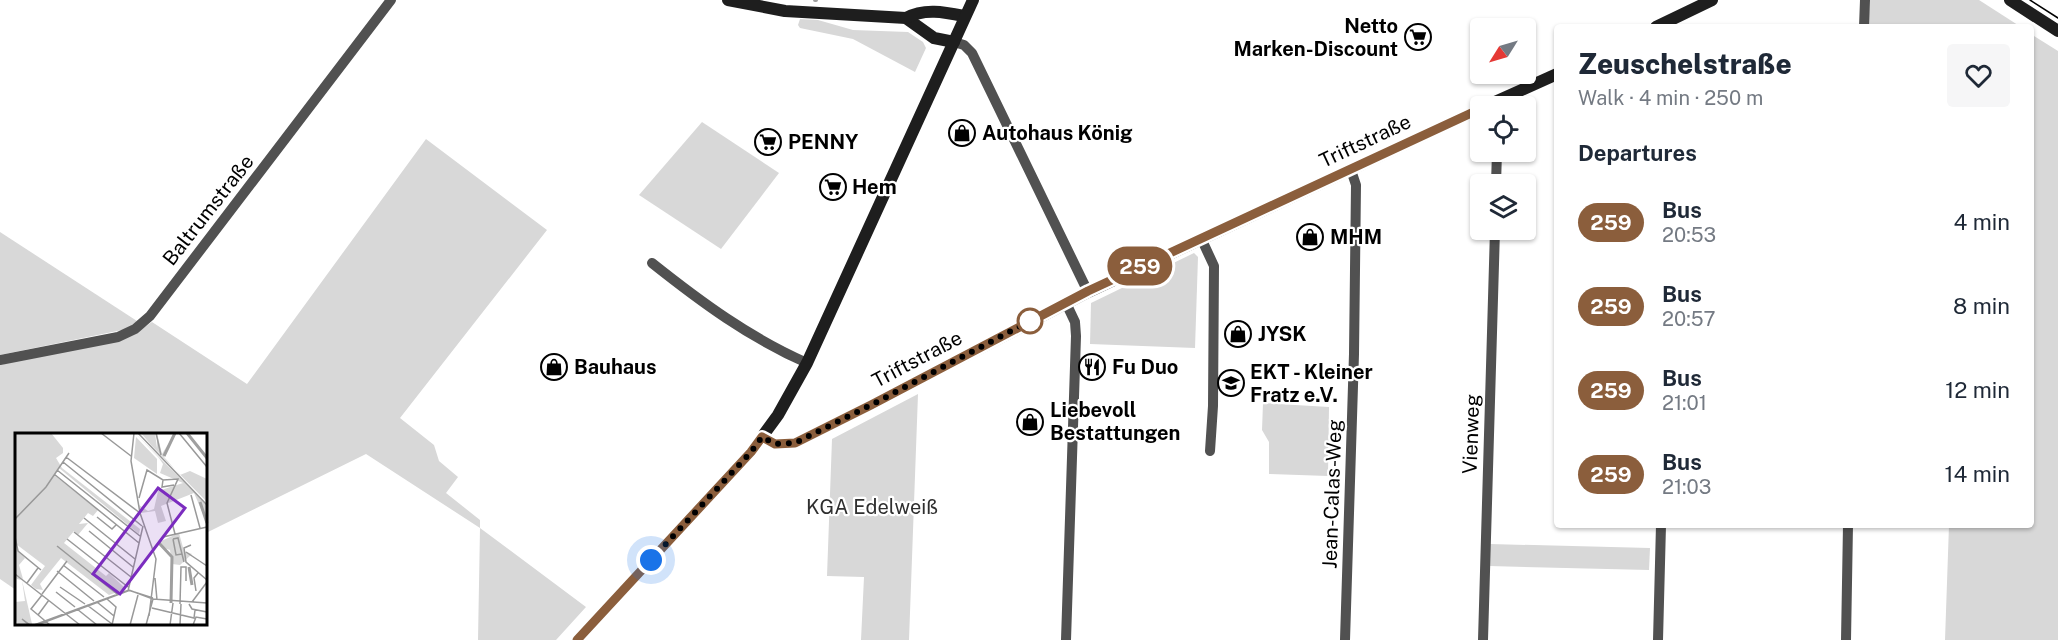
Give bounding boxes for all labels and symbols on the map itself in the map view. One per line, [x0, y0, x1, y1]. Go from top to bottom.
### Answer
place label: Netto Marken-Discount [1233, 14, 1398, 61]
north arrow [1470, 18, 1536, 84]
supermarket icon: Netto Marken-Discount [1403, 22, 1433, 52]
street label: Triftstraße [1315, 109, 1415, 173]
shop icon: Autohaus König [947, 118, 977, 148]
place label: Autohaus König [982, 121, 1133, 145]
supermarket icon: PENNY [753, 127, 783, 157]
place label: PENNY [788, 130, 859, 154]
street label: Baltrumstraße [157, 150, 259, 270]
supermarket icon: Hem [818, 172, 848, 202]
place label: Hem [852, 175, 897, 199]
shop icon: MHM [1295, 222, 1325, 252]
place label: MHM [1330, 225, 1382, 249]
line badge: 259 [1106, 246, 1174, 286]
unlabelled marker [1017, 308, 1043, 334]
shop icon: JYSK [1223, 319, 1253, 349]
place label: JYSK [1258, 322, 1307, 346]
street label: Triftstraße [868, 325, 966, 393]
shop icon: Bauhaus [539, 352, 569, 382]
restaurant icon: Fu Duo [1077, 352, 1107, 382]
place label: Bauhaus [574, 355, 657, 379]
place label: Fu Duo [1112, 355, 1178, 379]
place label: EKT - Kleiner Fratz e.V. [1250, 360, 1373, 407]
school or university icon: EKT - Kleiner Fratz e.V. [1216, 368, 1246, 398]
street label: Vienweg [1458, 394, 1484, 474]
place label: Liebevoll Bestattungen [1050, 398, 1180, 445]
shop icon: Liebevoll Bestattungen [1015, 407, 1045, 437]
street label: Jean-Calas-Weg [1317, 419, 1347, 569]
inset map [15, 433, 207, 625]
park label: KGA Edelweiß [806, 495, 938, 519]
your location [636, 545, 666, 575]

